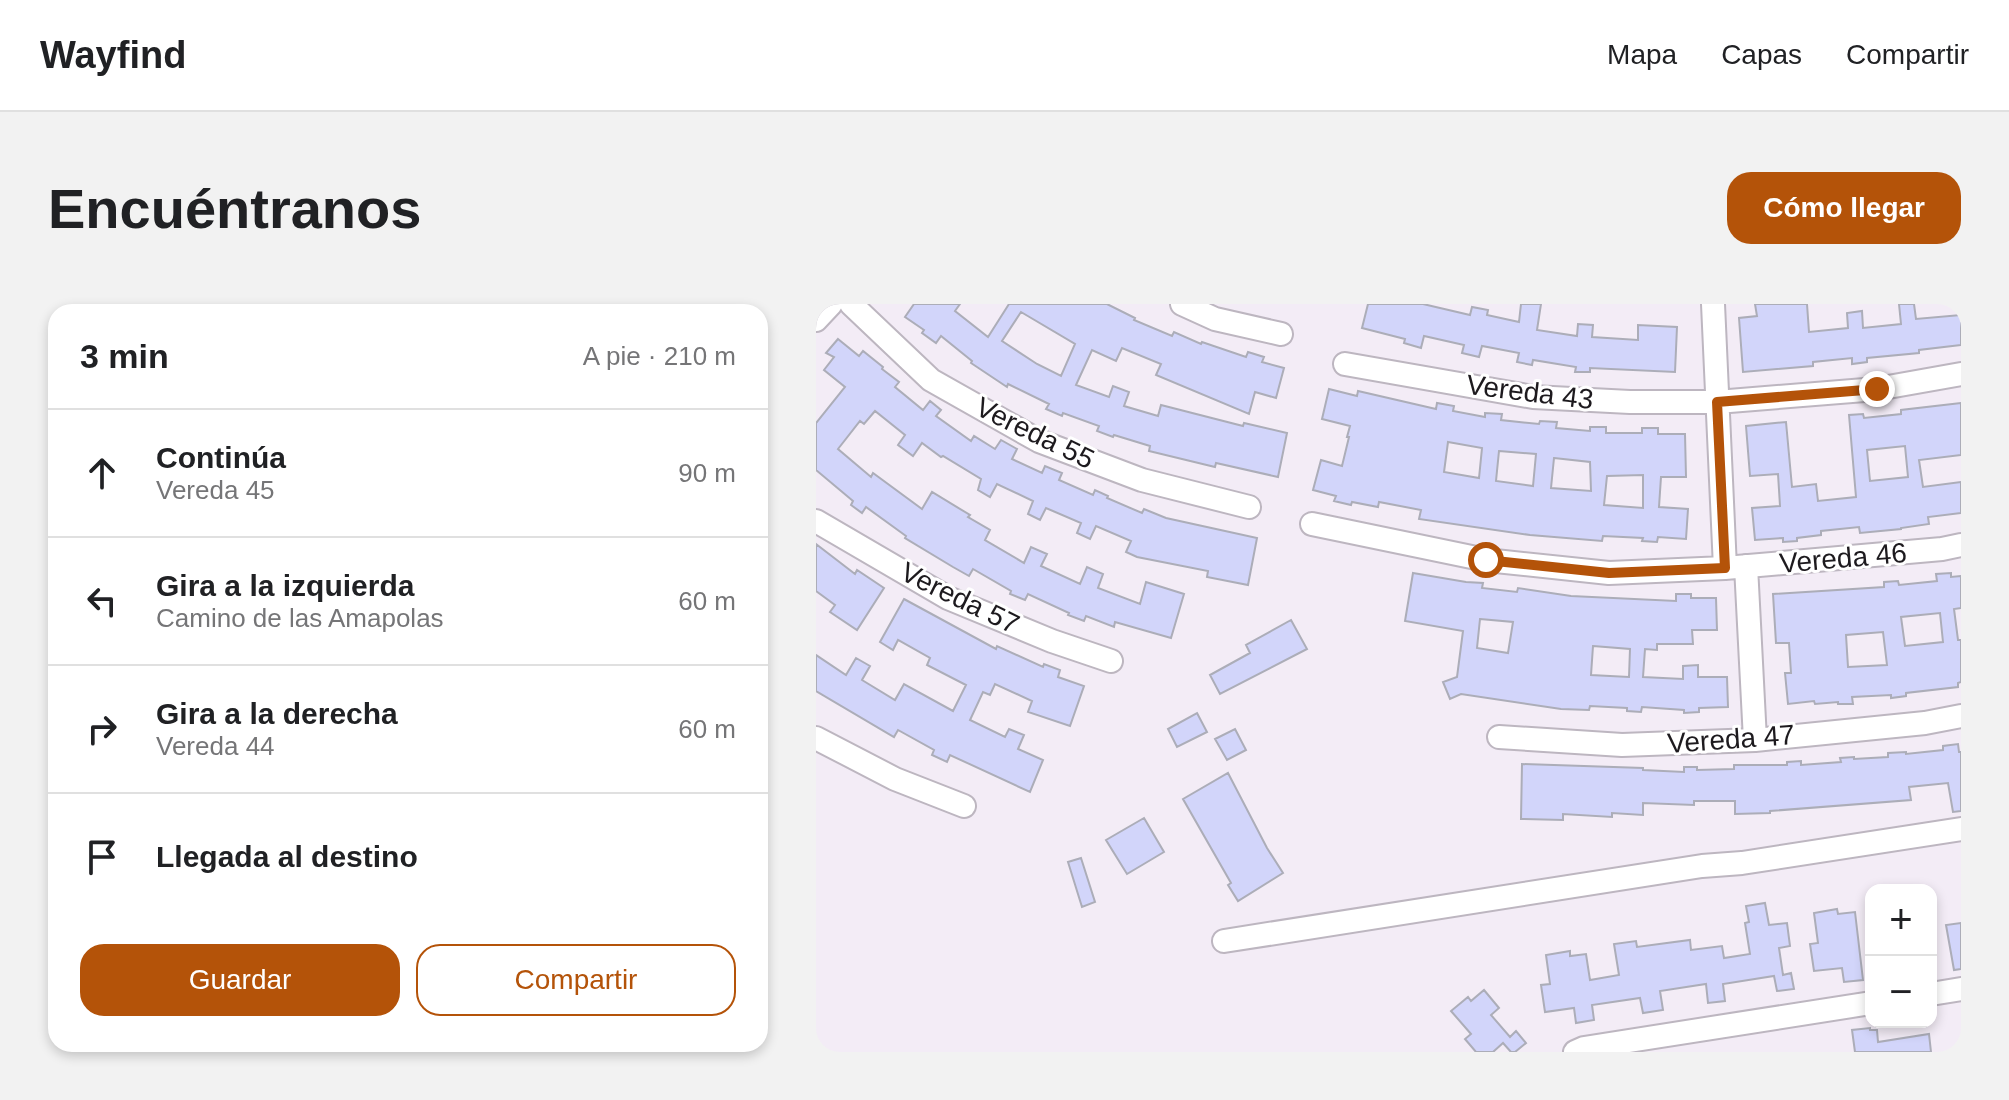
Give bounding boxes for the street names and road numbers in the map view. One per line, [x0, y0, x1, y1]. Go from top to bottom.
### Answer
street label: Vereda 43 [1465, 369, 1595, 415]
street label: Vereda 55 [971, 391, 1099, 475]
street label: Vereda 46 [1778, 537, 1908, 579]
street label: Vereda 57 [896, 556, 1024, 640]
street label: Vereda 47 [1666, 719, 1796, 759]

